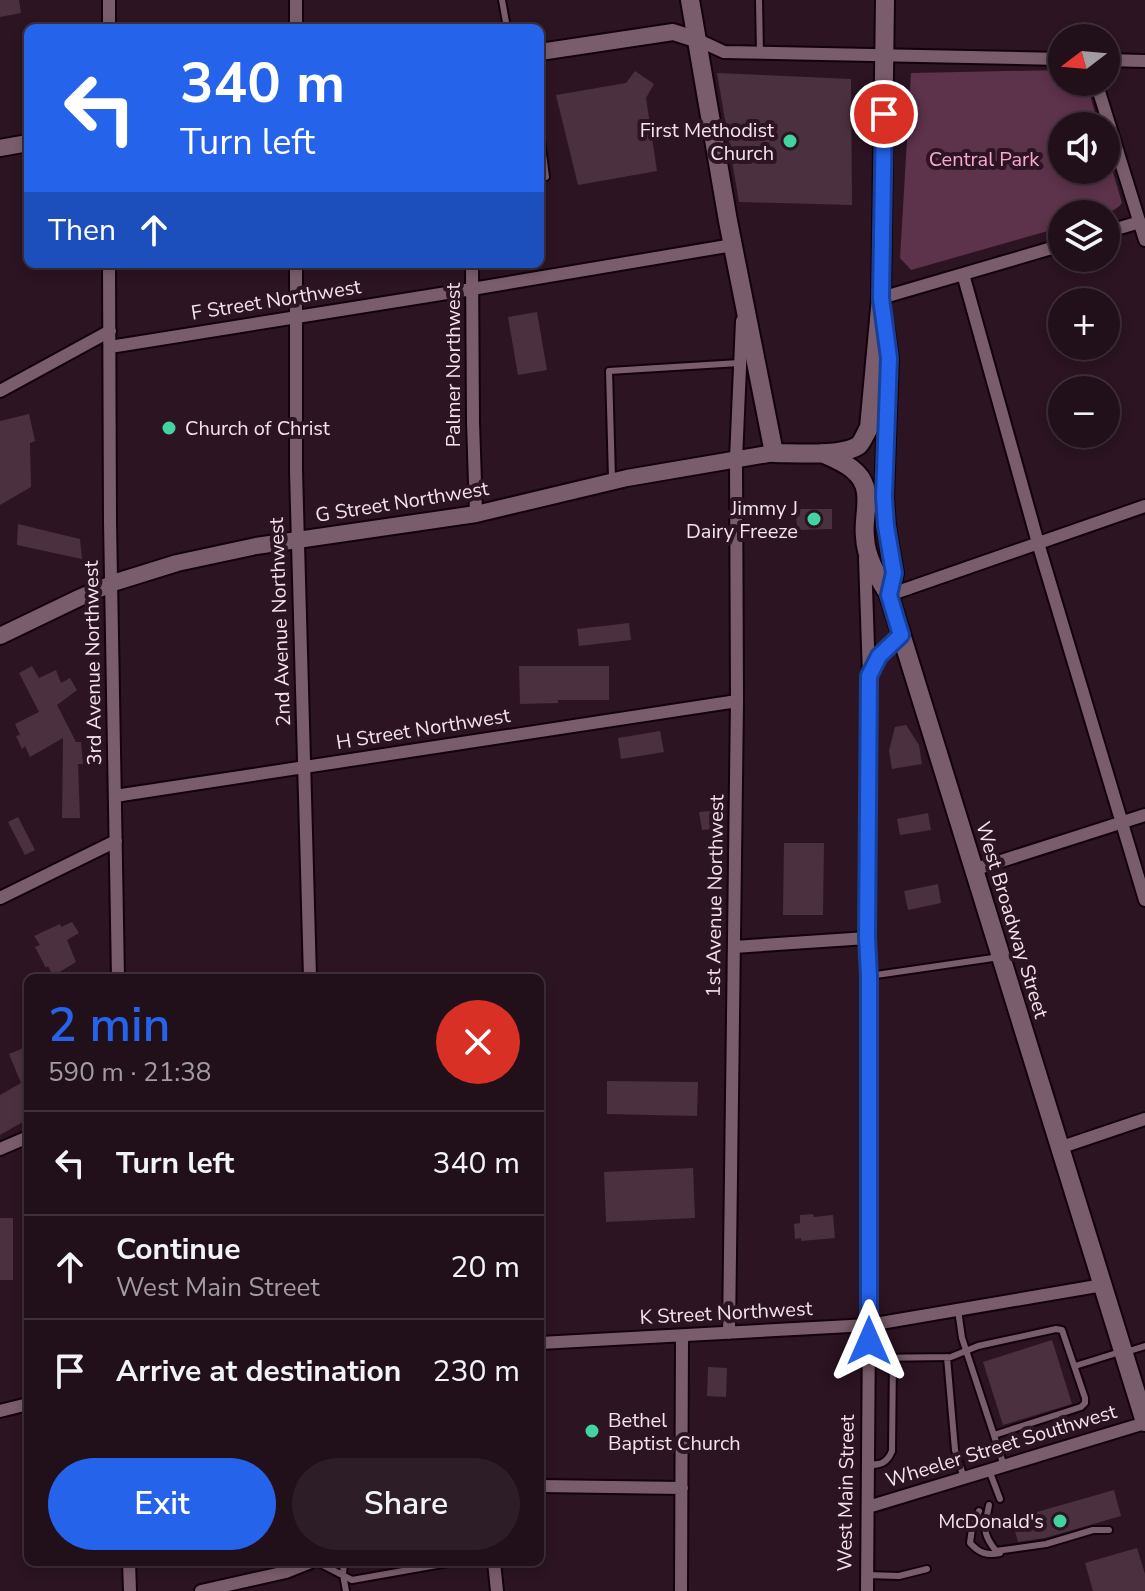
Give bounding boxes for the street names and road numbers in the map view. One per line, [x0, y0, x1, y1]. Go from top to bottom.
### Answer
street label: F Street Northwest [189, 273, 364, 327]
street label: Palmer Northwest [440, 282, 467, 447]
street label: G Street Northwest [313, 475, 492, 529]
street label: 2nd Avenue Northwest [263, 516, 297, 727]
street label: 3rd Avenue Northwest [78, 559, 108, 766]
street label: H Street Northwest [334, 702, 513, 756]
street label: 1st Avenue Northwest [700, 794, 730, 998]
street label: West Broadway Street [969, 818, 1055, 1023]
street label: K Street Northwest [639, 1295, 814, 1331]
street label: Wheeler Street Southwest [882, 1398, 1121, 1494]
street label: West Main Street [831, 1414, 861, 1572]

